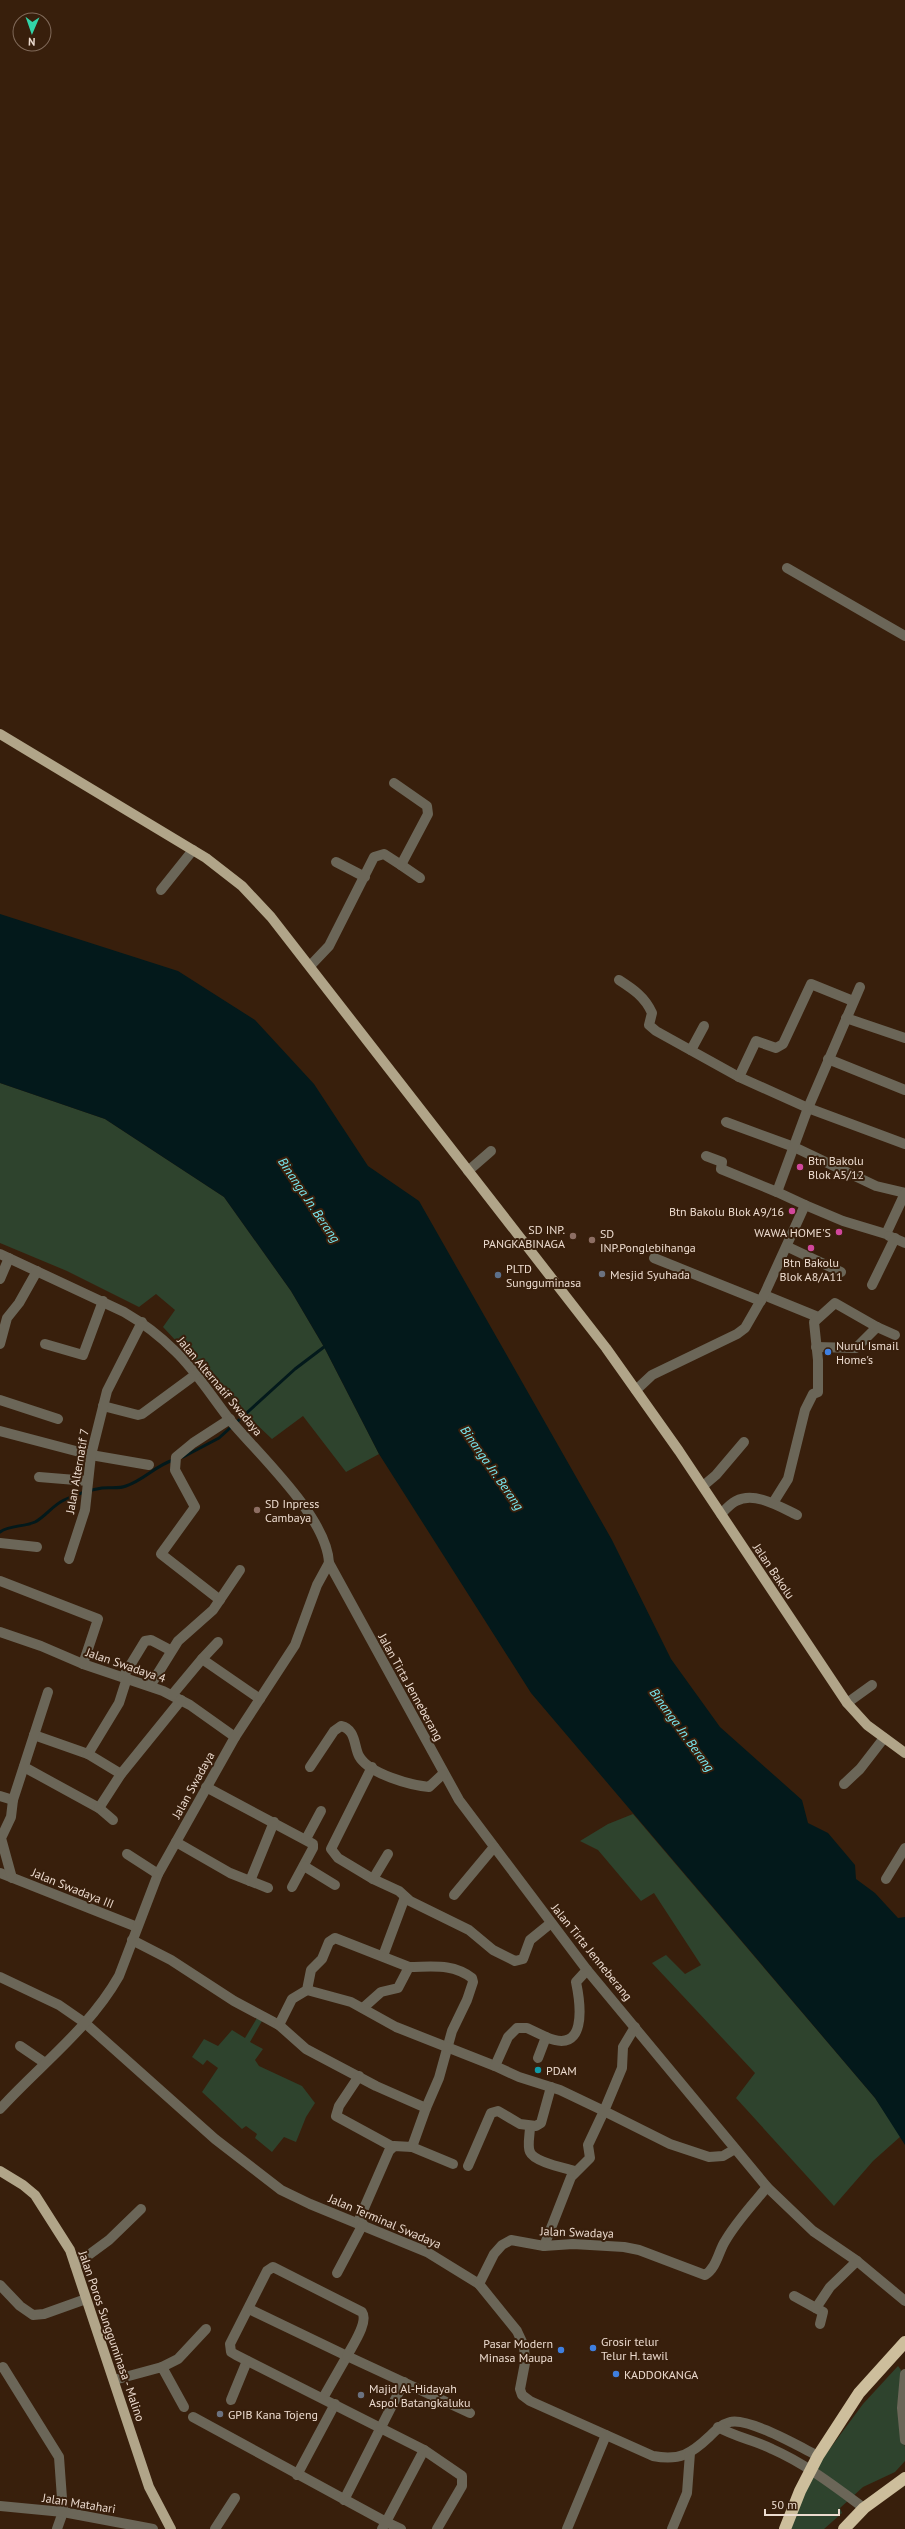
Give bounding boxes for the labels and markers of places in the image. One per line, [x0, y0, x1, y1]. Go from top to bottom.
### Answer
place label: Btn Bakolu Blok A5/12 [808, 1153, 864, 1182]
marker: Btn Bakolu Blok A5/12 [795, 1162, 805, 1172]
place label: Btn Bakolu Blok A9/16 [669, 1204, 784, 1219]
marker: Btn Bakolu Blok A9/16 [787, 1206, 797, 1216]
place label: SD INP. PANGKABINAGA [483, 1222, 565, 1251]
place label: WAWA HOME'S [754, 1225, 831, 1240]
place label: SD INP.Ponglebihanga [600, 1226, 696, 1255]
marker: WAWA HOME'S [834, 1227, 844, 1237]
marker: SD INP. PANGKABINAGA [568, 1231, 578, 1241]
marker: SD INP.Ponglebihanga [587, 1235, 597, 1245]
marker: Btn Bakolu Blok A8/A11 [806, 1243, 816, 1253]
place label: Btn Bakolu Blok A8/A11 [779, 1255, 843, 1284]
place label: PLTD Sungguminasa [506, 1261, 581, 1290]
place label: Mesjid Syuhada [610, 1267, 690, 1282]
marker: Mesjid Syuhada [597, 1269, 607, 1279]
marker: PLTD Sungguminasa [493, 1270, 503, 1280]
place label: Nurul Ismail Home's [836, 1338, 899, 1367]
marker: Nurul Ismail Home's [823, 1347, 833, 1357]
place label: SD Inpress Cambaya [265, 1496, 319, 1525]
marker: SD Inpress Cambaya [252, 1505, 262, 1515]
place label: PDAM [546, 2063, 577, 2078]
marker: PDAM [533, 2065, 543, 2075]
place label: Grosir telur Telur H. tawil [601, 2334, 668, 2363]
place label: Pasar Modern Minasa Maupa [479, 2336, 553, 2365]
marker: Grosir telur Telur H. tawil [588, 2343, 598, 2353]
marker: Pasar Modern Minasa Maupa [556, 2345, 566, 2355]
place label: KADDOKANGA [624, 2367, 698, 2382]
marker: KADDOKANGA [611, 2369, 621, 2379]
place label: Majid Al-Hidayah Aspol Batangkaluku [369, 2381, 471, 2410]
marker: Majid Al-Hidayah Aspol Batangkaluku [356, 2390, 366, 2400]
place label: GPIB Kana Tojeng [228, 2407, 318, 2422]
marker: GPIB Kana Tojeng [215, 2409, 225, 2419]

